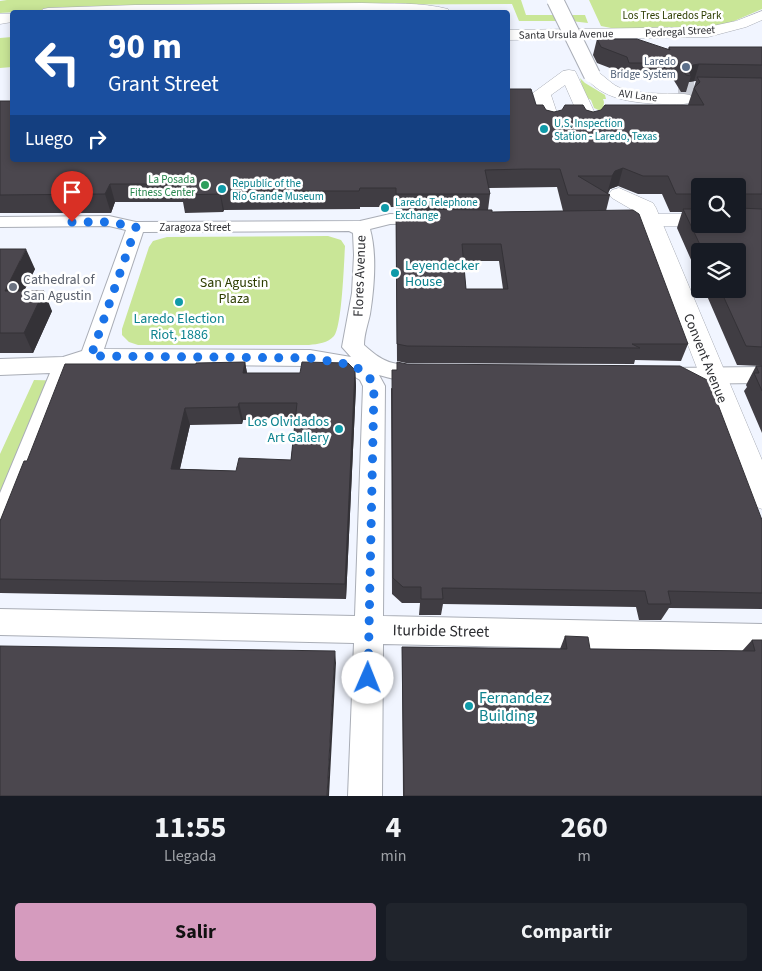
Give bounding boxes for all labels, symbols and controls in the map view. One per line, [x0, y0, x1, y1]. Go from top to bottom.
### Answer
park label: Los Tres Laredos Park [623, 8, 722, 23]
text: 90 m [108, 22, 182, 72]
street label: Pedregal Street [645, 22, 716, 41]
street label: Santa Ursula Avenue [519, 26, 614, 43]
icon: left [25, 30, 90, 95]
place label: Laredo Bridge System [610, 54, 676, 82]
marker: Laredo Bridge System [680, 61, 692, 73]
text: Grant Street [108, 68, 219, 100]
street label: AVI Lane [618, 86, 659, 105]
place label: U.S. Inspection Station - Laredo, Texas [554, 116, 658, 144]
marker: U.S. Inspection Station - Laredo, Texas [538, 123, 550, 135]
icon: right [83, 125, 111, 153]
text: Luego [25, 126, 73, 153]
pin [51, 171, 93, 222]
place label: La Posada Fitness Center [130, 172, 195, 200]
place label: Republic of the Rio Grande Museum [232, 176, 324, 204]
icon: arrive [58, 178, 86, 206]
map controls [691, 178, 746, 298]
button: search [691, 178, 746, 233]
marker: La Posada Fitness Center [199, 179, 211, 191]
marker: Republic of the Rio Grande Museum [216, 183, 228, 195]
place label: Laredo Telephone Exchange [395, 195, 478, 223]
marker: Laredo Telephone Exchange [379, 202, 391, 214]
street label: Zaragoza Street [159, 220, 231, 235]
street label: Flores Avenue [349, 235, 371, 317]
button: layers [691, 243, 746, 298]
place label: Leyendecker House [405, 256, 479, 292]
marker: Leyendecker House [389, 267, 401, 279]
place label: Cathedral of San Agustin [23, 270, 95, 306]
park label: San Agustin Plaza [200, 273, 268, 309]
marker: Cathedral of San Agustin [7, 281, 19, 293]
marker: Laredo Election Riot, 1886 [173, 296, 185, 308]
place label: Laredo Election Riot, 1886 [133, 309, 225, 345]
street label: Convent Avenue [678, 311, 732, 406]
place label: Los Olvidados Art Gallery [247, 412, 329, 448]
marker: Los Olvidados Art Gallery [333, 423, 345, 435]
street label: Iturbide Street [392, 619, 490, 643]
position arrow [341, 651, 393, 703]
place label: Fernandez Building [479, 687, 550, 727]
marker: Fernandez Building [463, 700, 475, 712]
text: 11:55 [154, 806, 226, 849]
text: 4 [385, 806, 401, 849]
text: 260 [560, 806, 608, 849]
text: Llegada [164, 845, 216, 867]
text: min [380, 845, 406, 867]
text: m [578, 845, 591, 867]
button: Salir [15, 903, 376, 961]
button: Compartir [386, 903, 747, 961]

